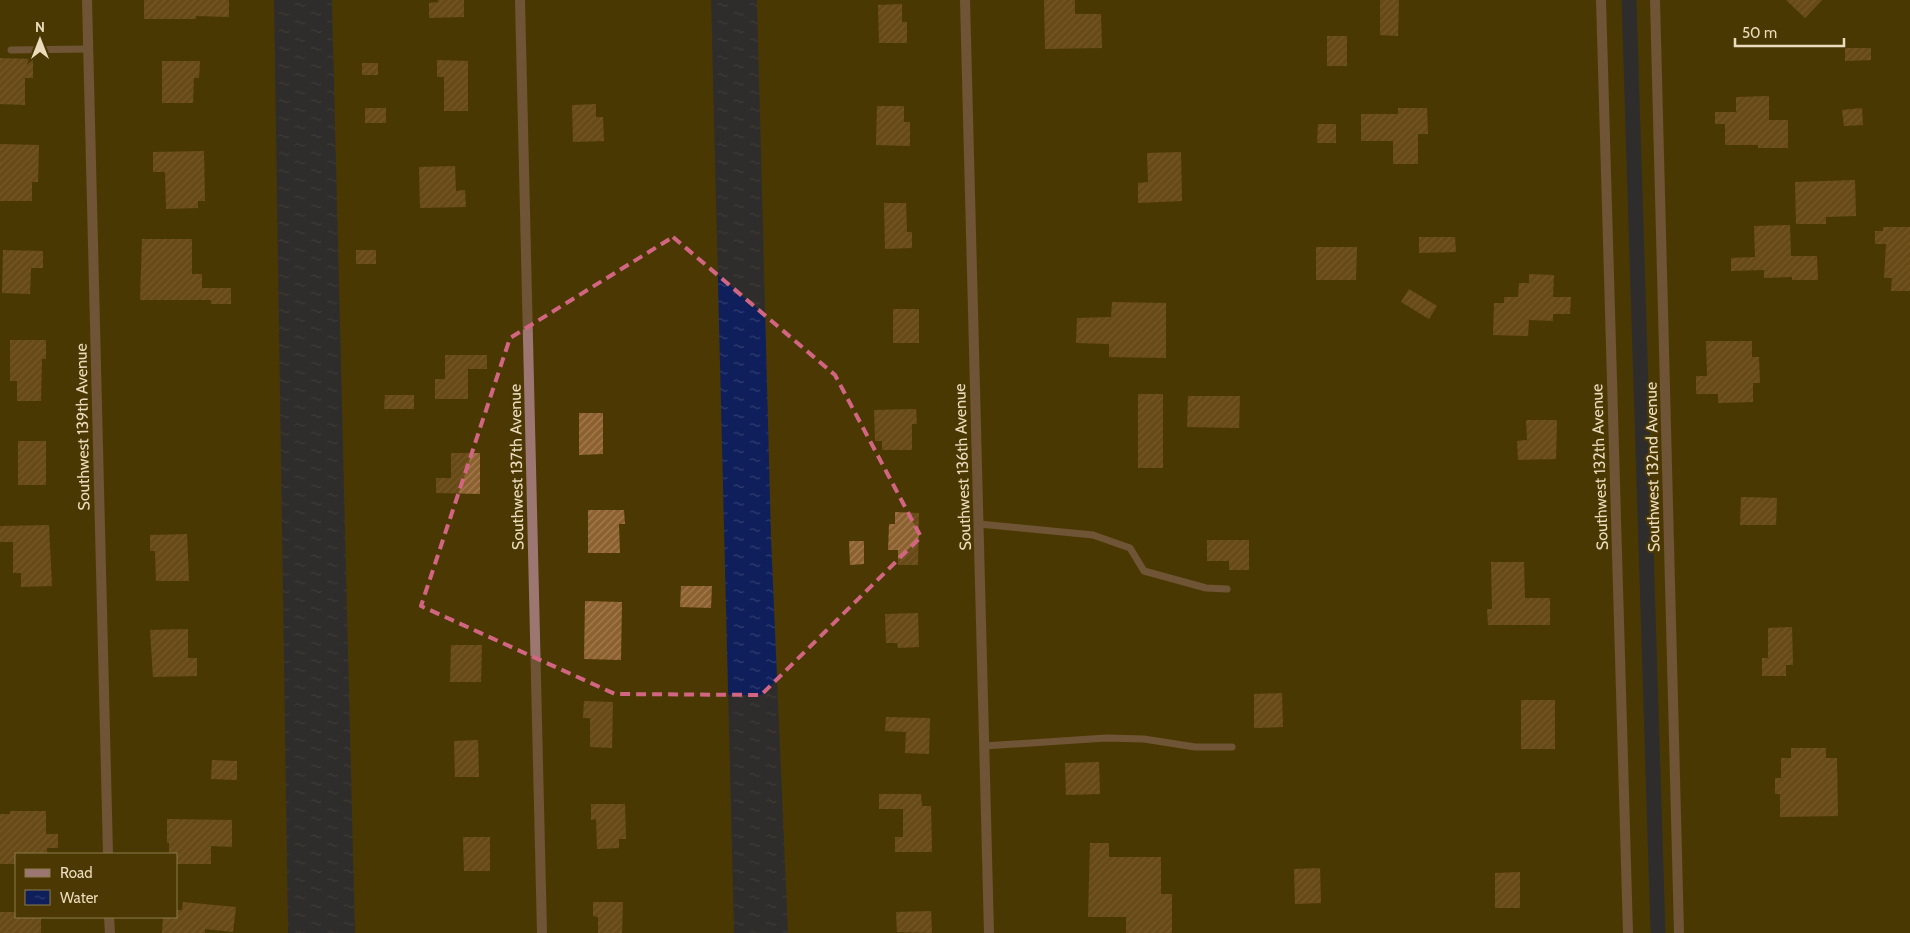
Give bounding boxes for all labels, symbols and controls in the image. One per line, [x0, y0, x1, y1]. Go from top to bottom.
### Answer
north arrow [15, 15, 65, 65]
scale bar [1735, 15, 1844, 47]
text: N [35, 18, 45, 36]
text: 50 m [1742, 24, 1777, 42]
street label: Southwest 139th Avenue [72, 343, 93, 511]
street label: Southwest 132nd Avenue [1642, 382, 1663, 552]
street label: Southwest 136th Avenue [950, 383, 975, 551]
street label: Southwest 132th Avenue [1587, 383, 1612, 550]
street label: Southwest 137th Avenue [506, 384, 527, 550]
legend [15, 853, 178, 918]
text: Road [60, 864, 93, 882]
text: Water [60, 889, 98, 907]

